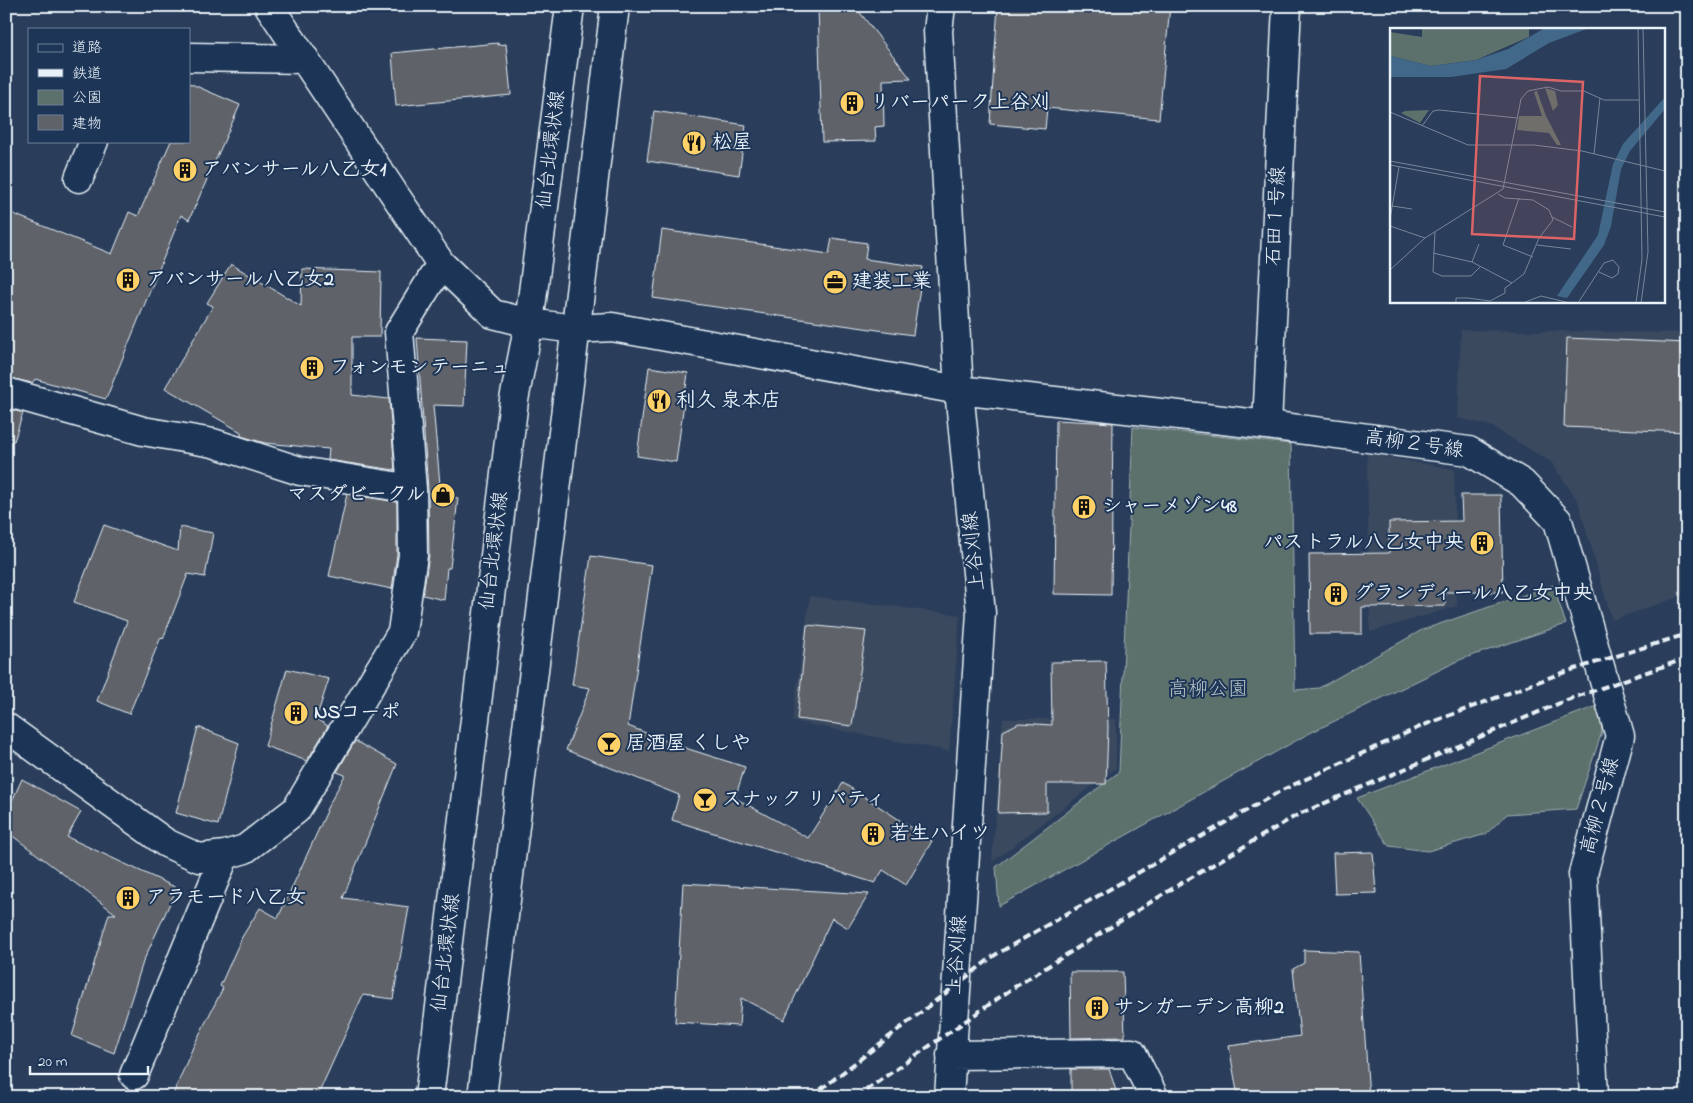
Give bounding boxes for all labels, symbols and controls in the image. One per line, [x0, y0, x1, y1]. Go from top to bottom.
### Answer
legend [28, 28, 190, 142]
inset map [1390, 28, 1666, 302]
text: 道路 [72, 37, 102, 59]
text: 鉄道 [72, 63, 102, 85]
text: 公園 [72, 87, 102, 109]
street label: 仙台北環状線 [530, 89, 574, 211]
place label: リバーパーク上谷刈 [870, 89, 1050, 118]
building icon: リバーパーク上谷刈 [839, 90, 865, 116]
text: 建物 [72, 113, 102, 135]
place label: 松屋 [712, 129, 752, 158]
restaurant icon: 松屋 [681, 130, 707, 156]
place label: アバンサール八乙女1 [202, 156, 387, 185]
building icon: アバンサール八乙女1 [172, 157, 198, 183]
street label: 石田１号線 [1260, 165, 1294, 267]
place label: アバンサール八乙女2 [146, 266, 334, 295]
building icon: アバンサール八乙女2 [115, 267, 141, 293]
place label: 建装工業 [852, 268, 932, 297]
office icon: 建装工業 [822, 269, 848, 295]
place label: フォンモンテーニュ [330, 354, 510, 383]
building icon: フォンモンテーニュ [299, 355, 325, 381]
place label: 利久 泉本店 [676, 387, 781, 416]
restaurant icon: 利久 泉本店 [646, 388, 672, 414]
street label: 高柳２号線 [1362, 424, 1466, 466]
place label: マスダビークル [287, 481, 426, 510]
shop icon: マスダビークル [430, 482, 456, 508]
street label: 仙台北環状線 [473, 490, 517, 612]
place label: シャーメゾン48 [1102, 493, 1237, 522]
building icon: シャーメゾン48 [1071, 494, 1097, 520]
street label: 上谷刈線 [956, 510, 994, 592]
place label: パストラル八乙女中央 [1263, 529, 1464, 558]
building icon: パストラル八乙女中央 [1469, 530, 1495, 556]
place label: グランディール八乙女中央 [1354, 580, 1592, 609]
building icon: グランディール八乙女中央 [1323, 581, 1349, 607]
park label: 高柳公園 [1168, 676, 1248, 705]
place label: NSコーポ [314, 699, 400, 728]
building icon: NSコーポ [283, 700, 309, 726]
place label: 居酒屋 くしや [626, 730, 751, 759]
bar icon: 居酒屋 くしや [596, 731, 622, 757]
street label: 高柳２号線 [1574, 754, 1628, 858]
place label: スナック リバティ [722, 786, 885, 815]
bar icon: スナック リバティ [692, 787, 718, 813]
place label: 若生ハイツ [890, 820, 990, 849]
building icon: 若生ハイツ [860, 821, 886, 847]
place label: アラモード八乙女 [146, 884, 306, 913]
building icon: アラモード八乙女 [115, 885, 141, 911]
street label: 仙台北環状線 [425, 892, 469, 1014]
street label: 上谷刈線 [941, 914, 975, 996]
place label: サンガーデン高柳2 [1114, 994, 1284, 1023]
building icon: サンガーデン高柳2 [1084, 995, 1110, 1021]
scale bar [30, 1043, 148, 1075]
text: 20 m [38, 1051, 68, 1073]

